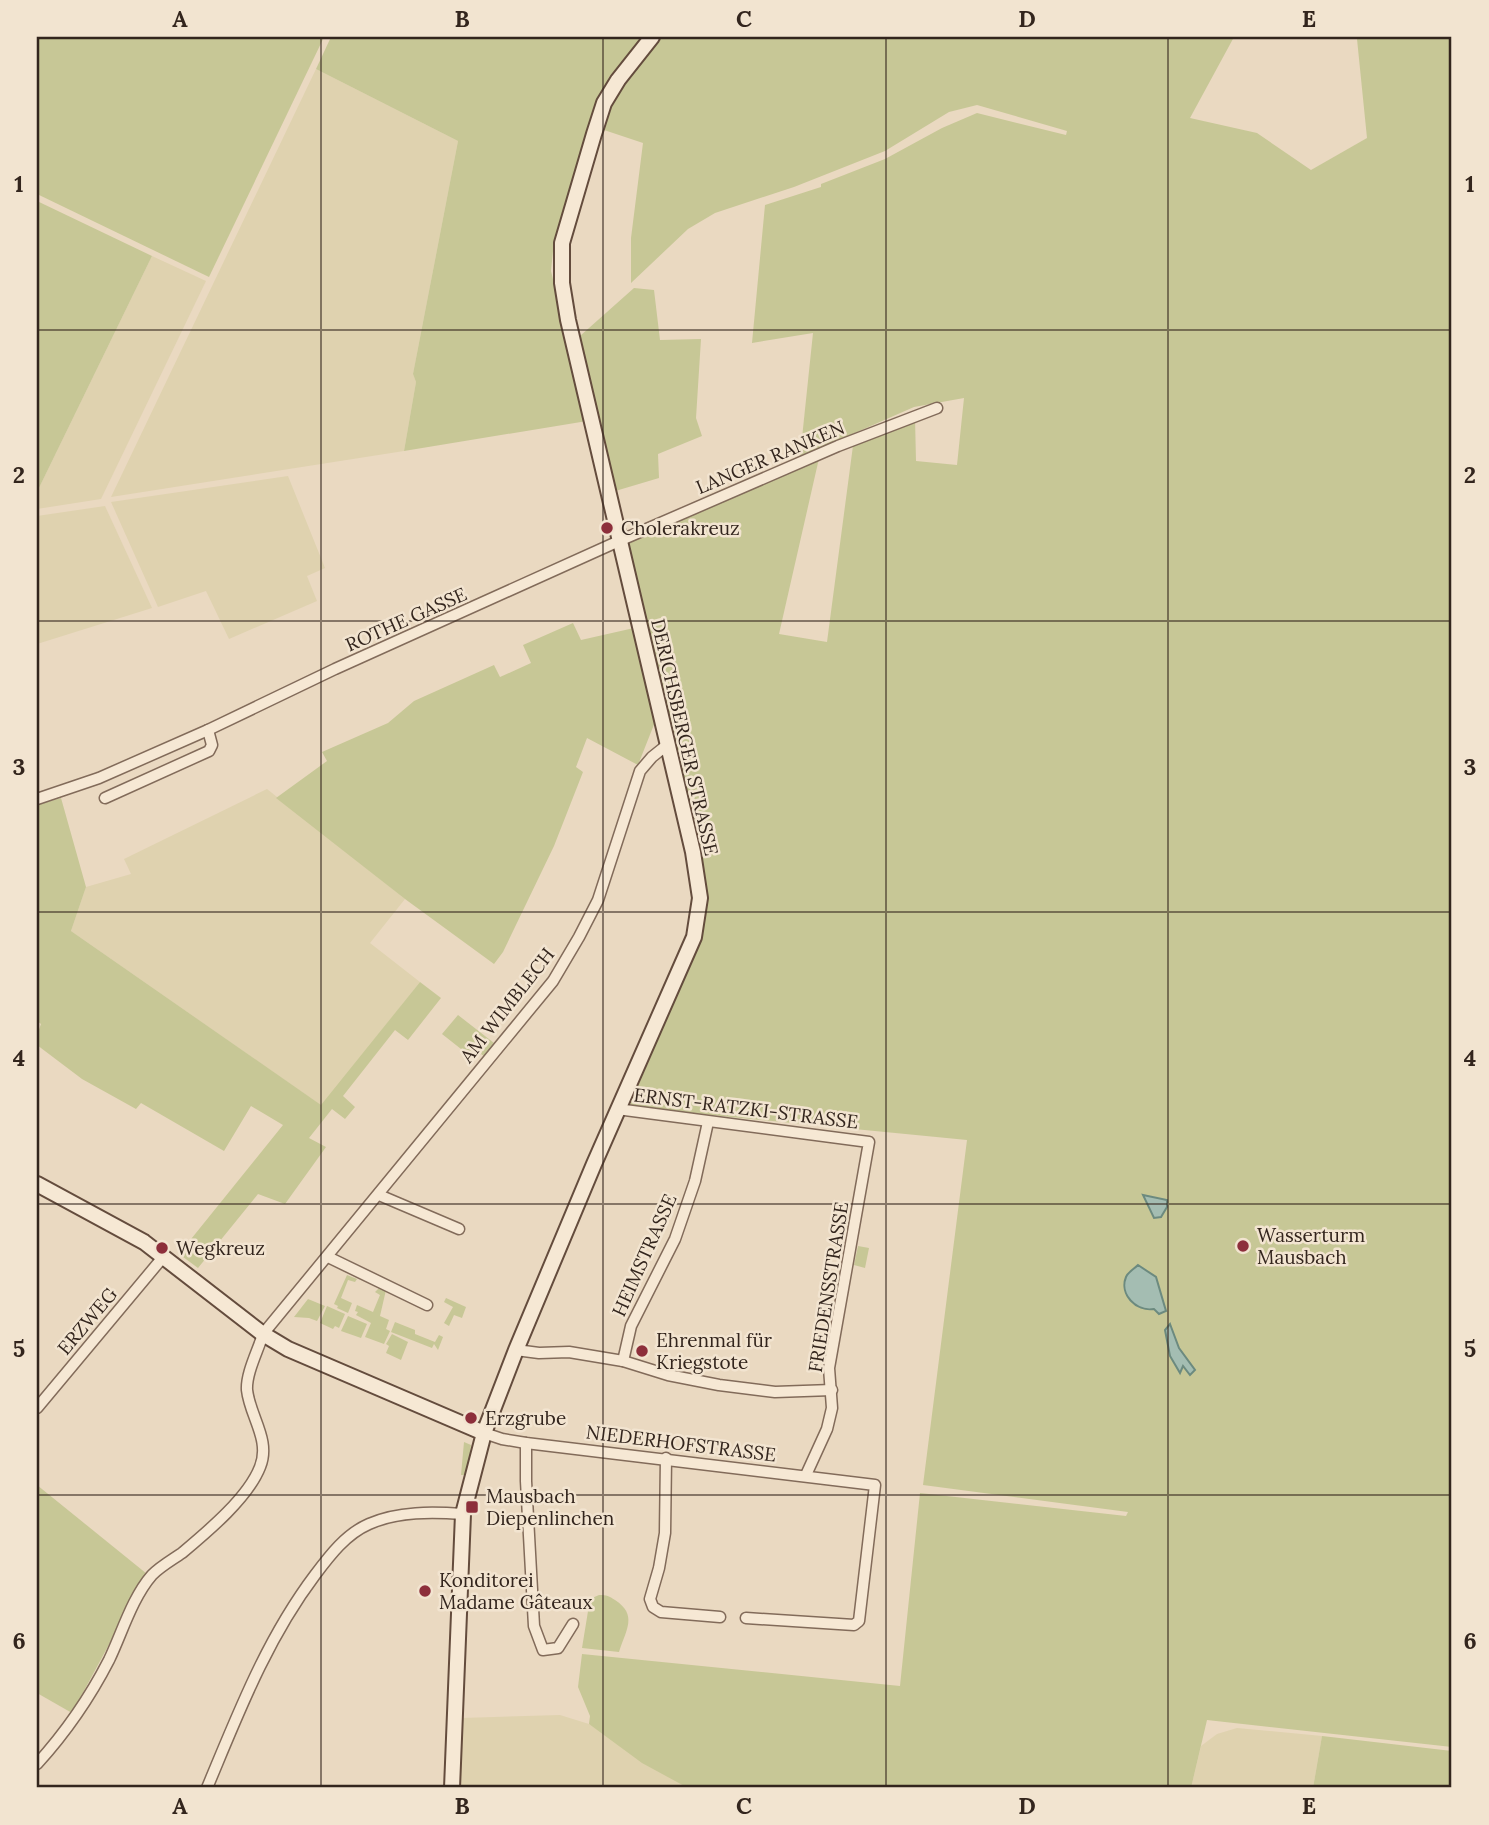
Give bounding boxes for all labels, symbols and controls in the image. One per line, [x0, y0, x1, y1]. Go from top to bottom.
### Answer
text: A [172, 4, 188, 33]
text: B [454, 4, 470, 33]
text: C [736, 4, 752, 33]
text: D [1018, 4, 1036, 33]
text: E [1302, 4, 1316, 33]
text: 1 [14, 169, 24, 198]
text: 1 [1465, 169, 1475, 198]
street label: LANGER RANKEN [692, 415, 848, 499]
text: 2 [13, 460, 25, 489]
text: 2 [1464, 460, 1476, 489]
place label: Cholerakreuz [621, 516, 740, 540]
marker: Cholerakreuz [599, 520, 615, 536]
street label: ROTHE GASSE [342, 582, 470, 656]
street label: DERICHSBERGER STRASSE [646, 616, 724, 858]
text: 3 [13, 752, 25, 781]
text: 3 [1464, 752, 1476, 781]
street label: AM WIMBLECH [454, 943, 559, 1068]
text: 4 [13, 1043, 25, 1072]
text: 4 [1464, 1043, 1476, 1072]
street label: ERNST-RATZKI-STRASSE [632, 1082, 860, 1134]
street label: HEIMSTRASSE [606, 1190, 682, 1320]
street label: FRIEDENSSTRASSE [803, 1200, 853, 1374]
place label: Wasserturm Mausbach [1257, 1223, 1365, 1269]
place label: Wegkreuz [176, 1236, 265, 1260]
marker: Wasserturm Mausbach [1235, 1238, 1251, 1254]
marker: Wegkreuz [154, 1240, 170, 1256]
street label: ERZWEG [52, 1282, 122, 1360]
place label: Ehrenmal für Kriegstote [656, 1328, 773, 1374]
text: 5 [13, 1334, 25, 1363]
text: 5 [1464, 1334, 1476, 1363]
marker: Ehrenmal für Kriegstote [634, 1343, 650, 1359]
place label: Erzgrube [485, 1406, 566, 1430]
marker: Erzgrube [463, 1410, 479, 1426]
street label: NIEDERHOFSTRASSE [585, 1419, 777, 1467]
place label: Mausbach Diepenlinchen [486, 1484, 614, 1530]
marker: Mausbach Diepenlinchen [464, 1499, 480, 1515]
place label: Konditorei Madame Gâteaux [439, 1568, 593, 1614]
marker: Konditorei Madame Gâteaux [417, 1583, 433, 1599]
text: 6 [12, 1626, 26, 1655]
text: 6 [1463, 1626, 1477, 1655]
text: A [172, 1791, 188, 1820]
text: B [454, 1791, 470, 1820]
text: C [736, 1791, 752, 1820]
text: D [1018, 1791, 1036, 1820]
text: E [1302, 1791, 1316, 1820]

